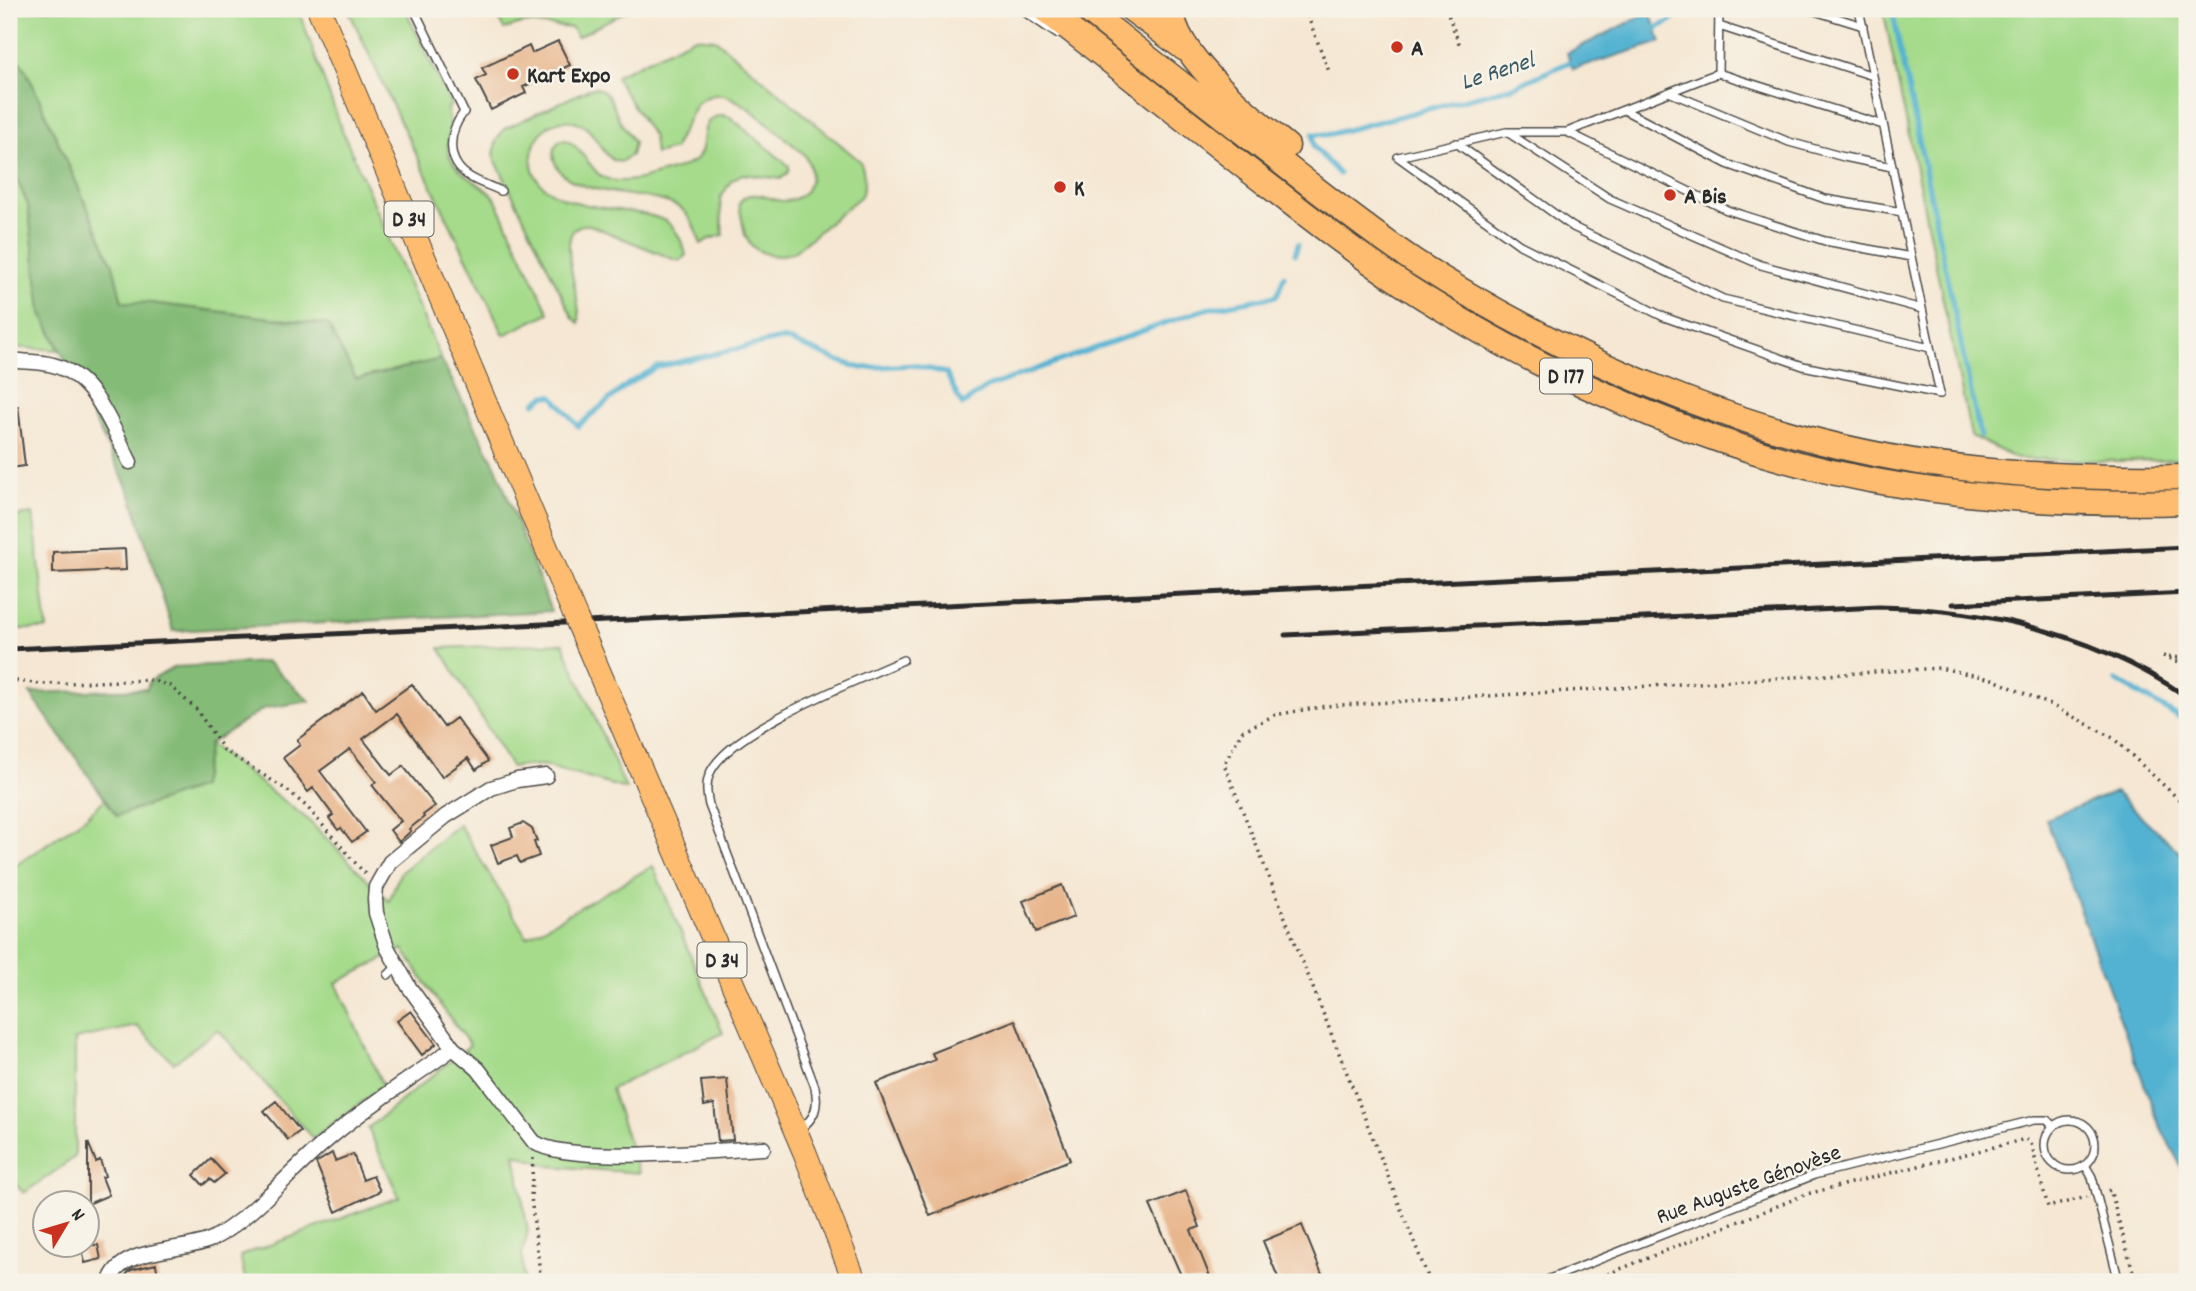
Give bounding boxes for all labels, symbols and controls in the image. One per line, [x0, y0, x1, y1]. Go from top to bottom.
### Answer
place label: A [1411, 34, 1424, 67]
marker: A [1389, 39, 1405, 55]
water label: Le Renel [1457, 44, 1541, 101]
place label: Kart Expo [527, 61, 611, 94]
marker: Kart Expo [505, 66, 521, 82]
place label: K [1074, 174, 1085, 207]
marker: K [1052, 179, 1068, 195]
place label: A Bis [1684, 182, 1727, 215]
marker: A Bis [1662, 187, 1678, 203]
road number: D 34 [384, 202, 434, 236]
road number: D 177 [1540, 358, 1592, 394]
road number: D 34 [698, 942, 746, 978]
street label: Rue Auguste Génovèse [1652, 1138, 1846, 1235]
north arrow [32, 1190, 102, 1260]
text: N [63, 1204, 90, 1228]

